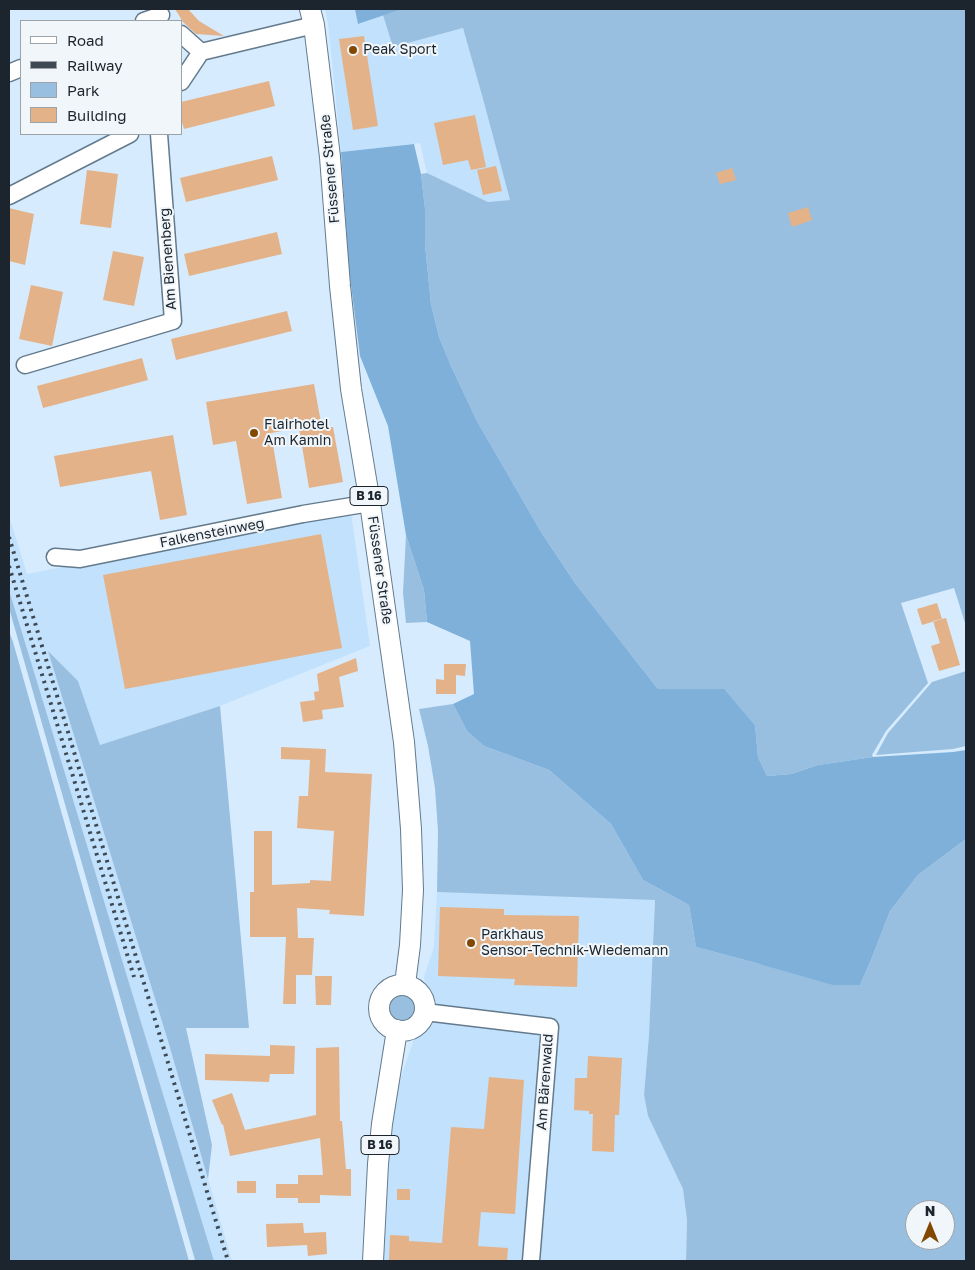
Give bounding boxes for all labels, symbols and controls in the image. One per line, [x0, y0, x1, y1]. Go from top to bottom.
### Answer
legend [20, 20, 182, 135]
text: Road [67, 31, 104, 49]
place label: Peak Sport [363, 42, 437, 58]
marker: Peak Sport [347, 44, 359, 56]
text: Railway [67, 56, 123, 74]
text: Park [67, 81, 99, 99]
text: Building [67, 106, 127, 124]
street label: Füssener Straße [317, 114, 343, 224]
street label: Am Bienenberg [156, 207, 180, 311]
place label: Flairhotel Am Kamin [264, 417, 331, 450]
marker: Flairhotel Am Kamin [248, 427, 260, 439]
road number: B 16 [350, 486, 388, 506]
street label: Falkensteinweg [158, 515, 266, 551]
street label: Füssener Straße [364, 515, 396, 625]
place label: Parkhaus Sensor-Technik-Wiedemann [481, 927, 668, 960]
marker: Parkhaus Sensor-Technik-Wiedemann [465, 937, 477, 949]
street label: Am Bärenwald [533, 1033, 557, 1131]
road number: B 16 [361, 1136, 399, 1154]
north arrow [905, 1200, 955, 1250]
text: N [925, 1202, 935, 1219]

